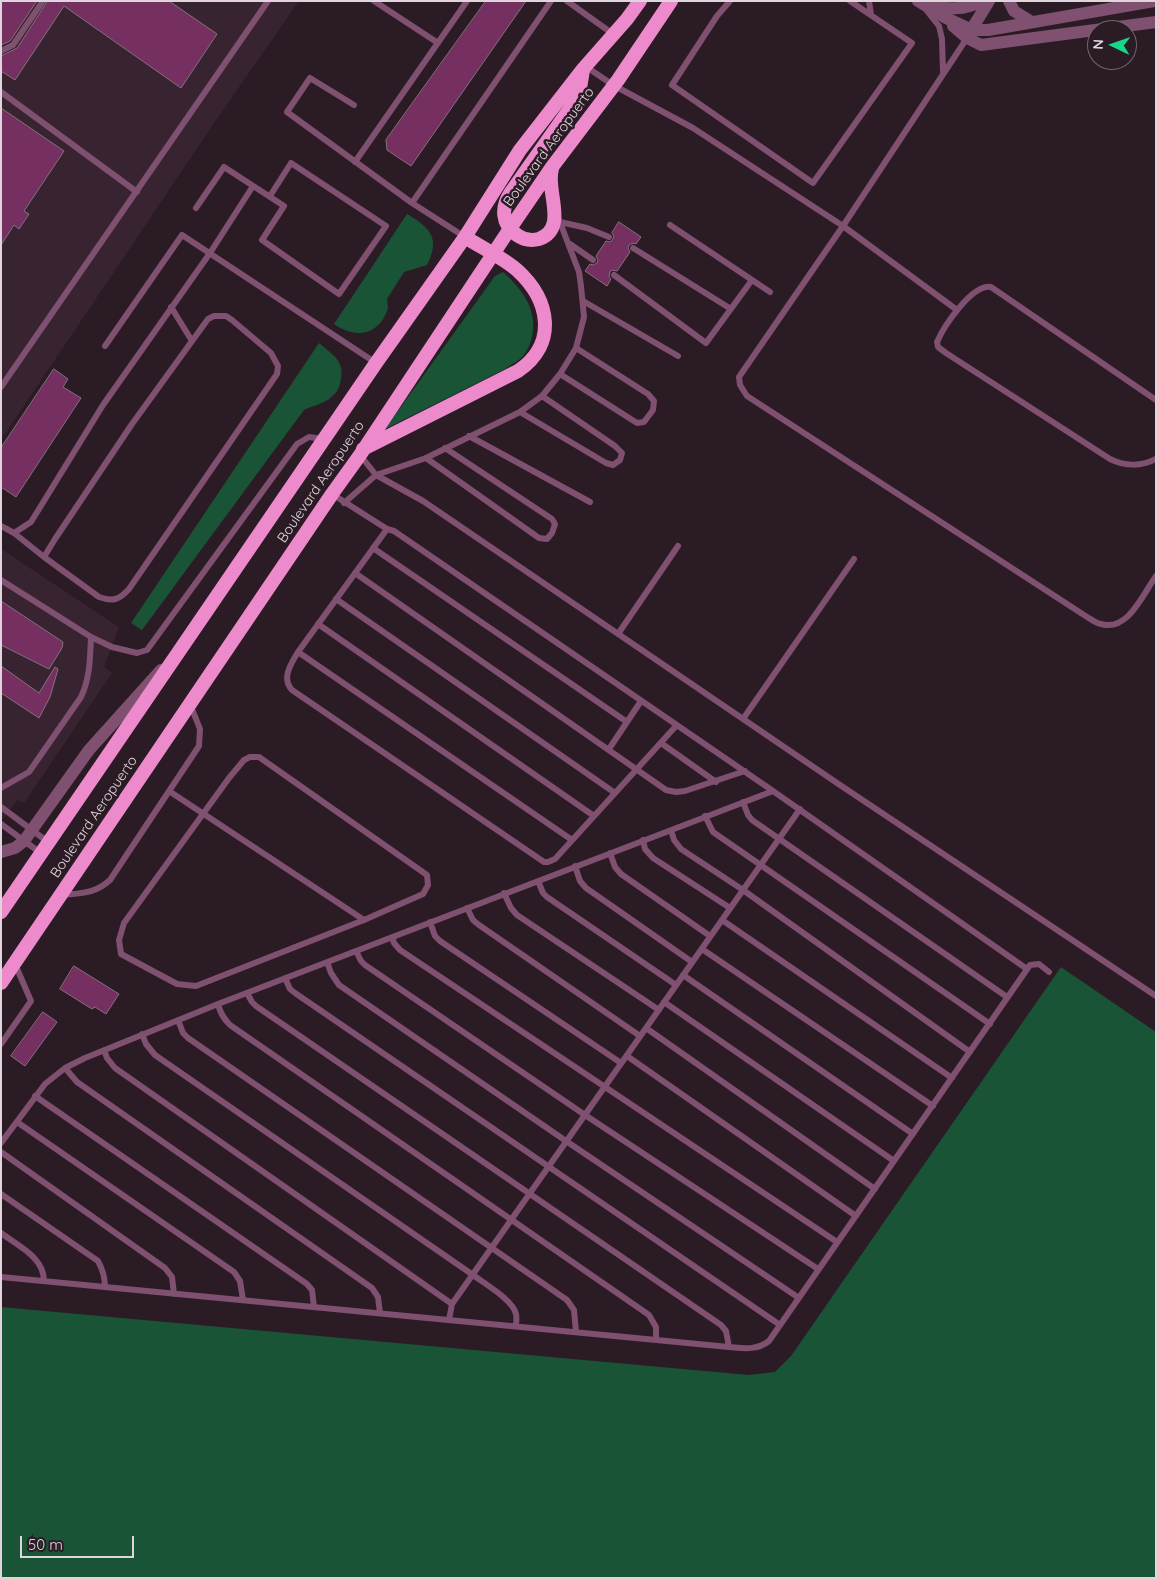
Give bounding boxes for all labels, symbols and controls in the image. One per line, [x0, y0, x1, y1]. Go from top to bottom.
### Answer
north arrow [1087, 20, 1137, 70]
text: N [1089, 39, 1107, 50]
street label: Boulevard Aeropuerto [500, 84, 598, 210]
street label: Boulevard Aeropuerto [274, 418, 368, 546]
street label: Boulevard Aeropuerto [47, 753, 141, 881]
scale bar [22, 1526, 136, 1558]
text: 50 m [28, 1535, 63, 1554]

